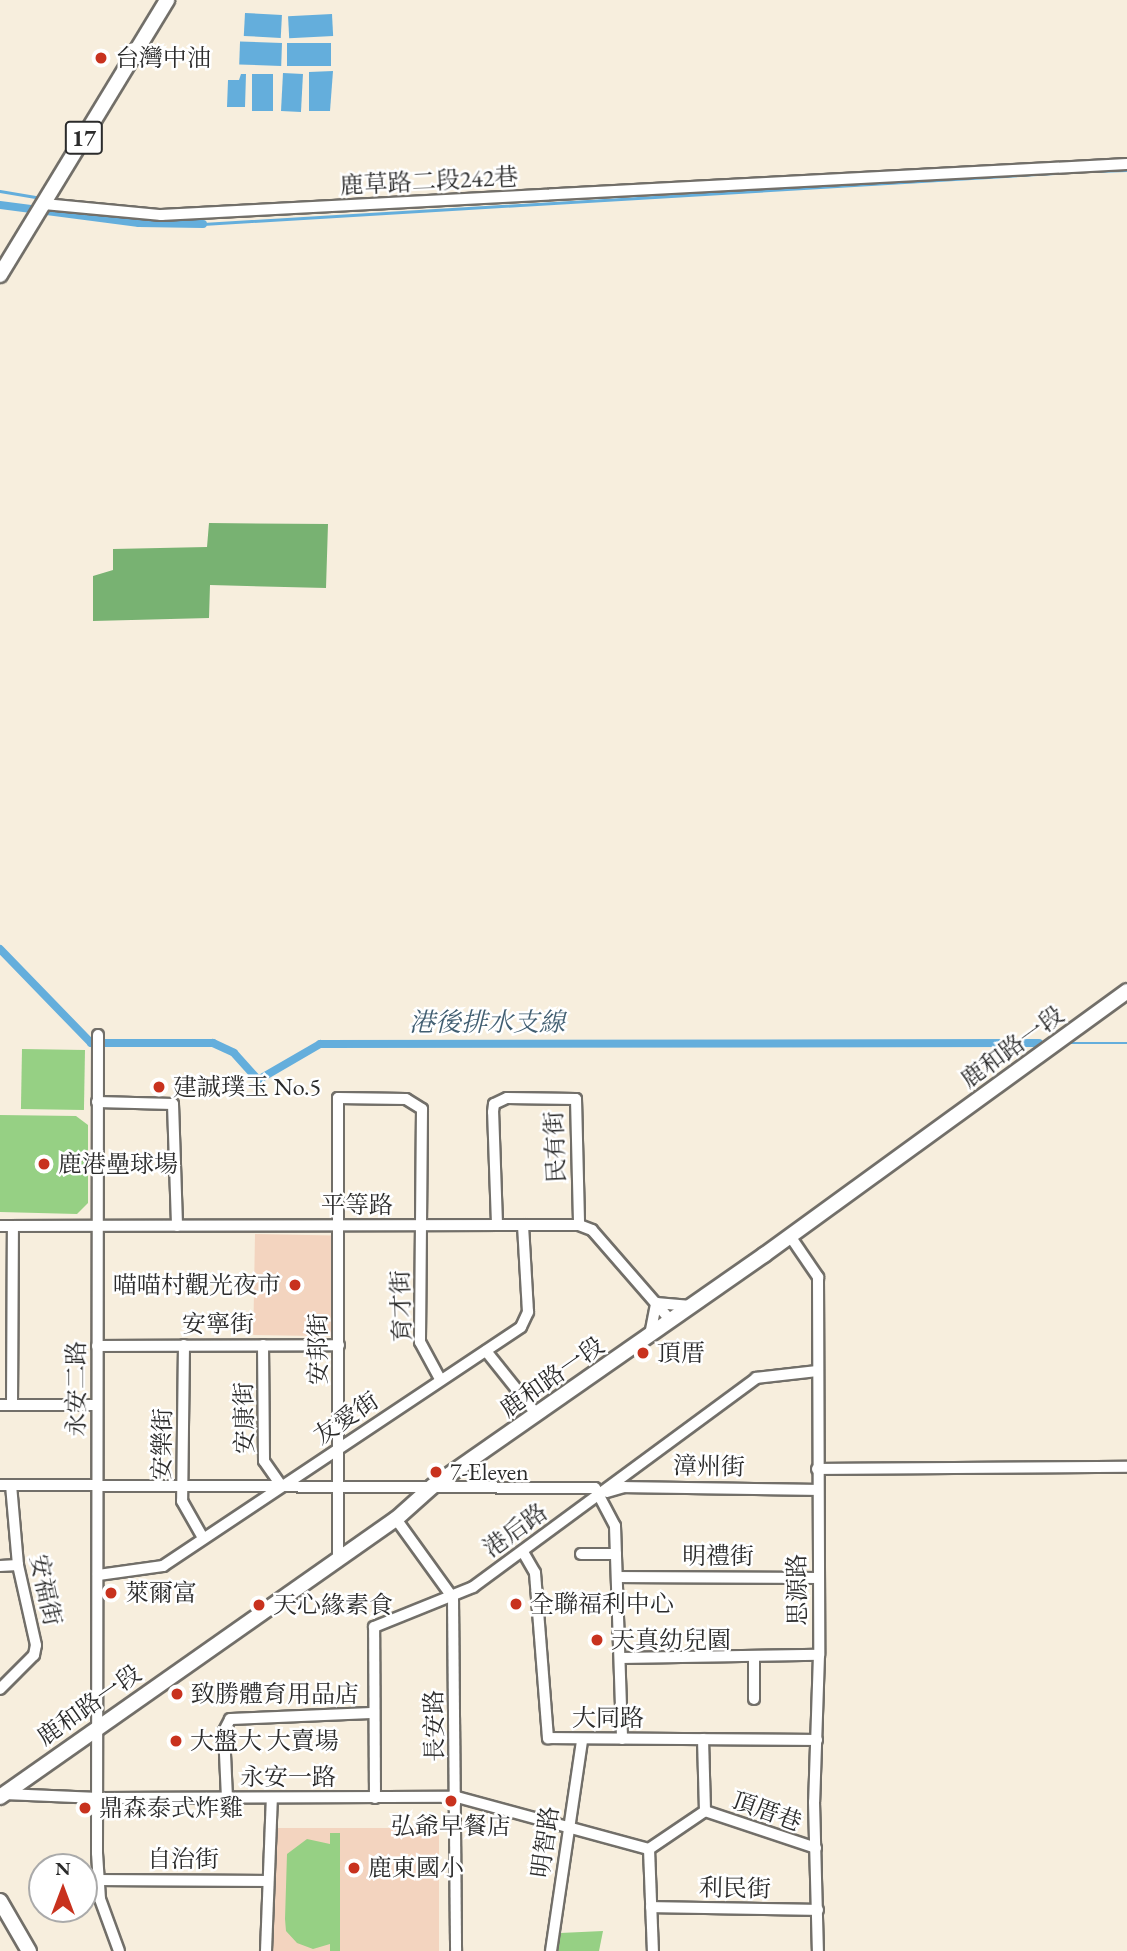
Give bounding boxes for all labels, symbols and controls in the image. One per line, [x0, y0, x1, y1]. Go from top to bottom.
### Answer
place label: 台灣中油 [115, 44, 211, 72]
marker: 台灣中油 [93, 50, 109, 66]
road number: 17 [65, 119, 103, 158]
street label: 鹿草路二段242巷 [339, 162, 519, 200]
street label: 鹿和路一段 [955, 1000, 1069, 1094]
water label: 港後排水支線 [409, 1007, 565, 1039]
place label: 建誠璞玉 No.5 [173, 1073, 321, 1101]
marker: 建誠璞玉 No.5 [151, 1079, 167, 1095]
street label: 民有街 [539, 1110, 571, 1184]
place label: 鹿港壘球場 [58, 1150, 178, 1178]
marker: 鹿港壘球場 [36, 1156, 52, 1172]
street label: 平等路 [321, 1191, 393, 1219]
street label: 育才街 [385, 1270, 417, 1342]
place label: 喵喵村觀光夜市 [113, 1271, 281, 1299]
marker: 喵喵村觀光夜市 [287, 1277, 303, 1293]
street label: 安寧街 [182, 1310, 254, 1338]
street label: 安邦街 [304, 1313, 332, 1385]
street label: 鹿和路一段 [495, 1331, 609, 1423]
place label: 頂厝 [657, 1339, 705, 1367]
street label: 永安二路 [62, 1341, 90, 1437]
marker: 頂厝 [635, 1345, 651, 1361]
street label: 安康街 [229, 1382, 259, 1454]
street label: 友愛街 [308, 1386, 384, 1450]
street label: 安樂街 [147, 1408, 177, 1480]
street label: 漳州街 [673, 1451, 745, 1481]
place label: 7-Eleven [450, 1458, 529, 1486]
marker: 7-Eleven [428, 1464, 444, 1480]
street label: 港后路 [477, 1497, 553, 1563]
street label: 明禮街 [682, 1542, 754, 1570]
street label: 安福街 [24, 1552, 68, 1628]
street label: 思源路 [782, 1554, 812, 1626]
place label: 萊爾富 [125, 1579, 197, 1607]
marker: 萊爾富 [103, 1585, 119, 1601]
place label: 全聯福利中心 [530, 1590, 674, 1618]
place label: 天心緣素食 [273, 1591, 393, 1619]
marker: 全聯福利中心 [508, 1596, 524, 1612]
marker: 天心緣素食 [251, 1597, 267, 1613]
place label: 天真幼兒園 [611, 1626, 731, 1654]
marker: 天真幼兒園 [589, 1632, 605, 1648]
street label: 鹿和路一段 [32, 1659, 146, 1751]
place label: 致勝體育用品店 [191, 1680, 359, 1708]
marker: 致勝體育用品店 [169, 1686, 185, 1702]
street label: 長安路 [419, 1690, 449, 1762]
street label: 大同路 [572, 1704, 644, 1732]
place label: 大盤大 大賣場 [190, 1727, 339, 1755]
marker: 大盤大 大賣場 [168, 1733, 184, 1749]
street label: 永安一路 [240, 1763, 336, 1791]
street label: 頂厝巷 [728, 1785, 806, 1837]
marker: 弘爺早餐店 [443, 1793, 459, 1809]
place label: 鼎森泰式炸雞 [99, 1794, 243, 1822]
marker: 鼎森泰式炸雞 [77, 1800, 93, 1816]
street label: 明智路 [526, 1804, 564, 1880]
place label: 弘爺早餐店 [391, 1812, 511, 1840]
street label: 自治街 [147, 1845, 219, 1873]
north arrow [28, 1853, 98, 1923]
place label: 鹿東國小 [368, 1854, 464, 1882]
text: N [55, 1856, 71, 1881]
marker: 鹿東國小 [346, 1860, 362, 1876]
street label: 利民街 [699, 1873, 771, 1903]

